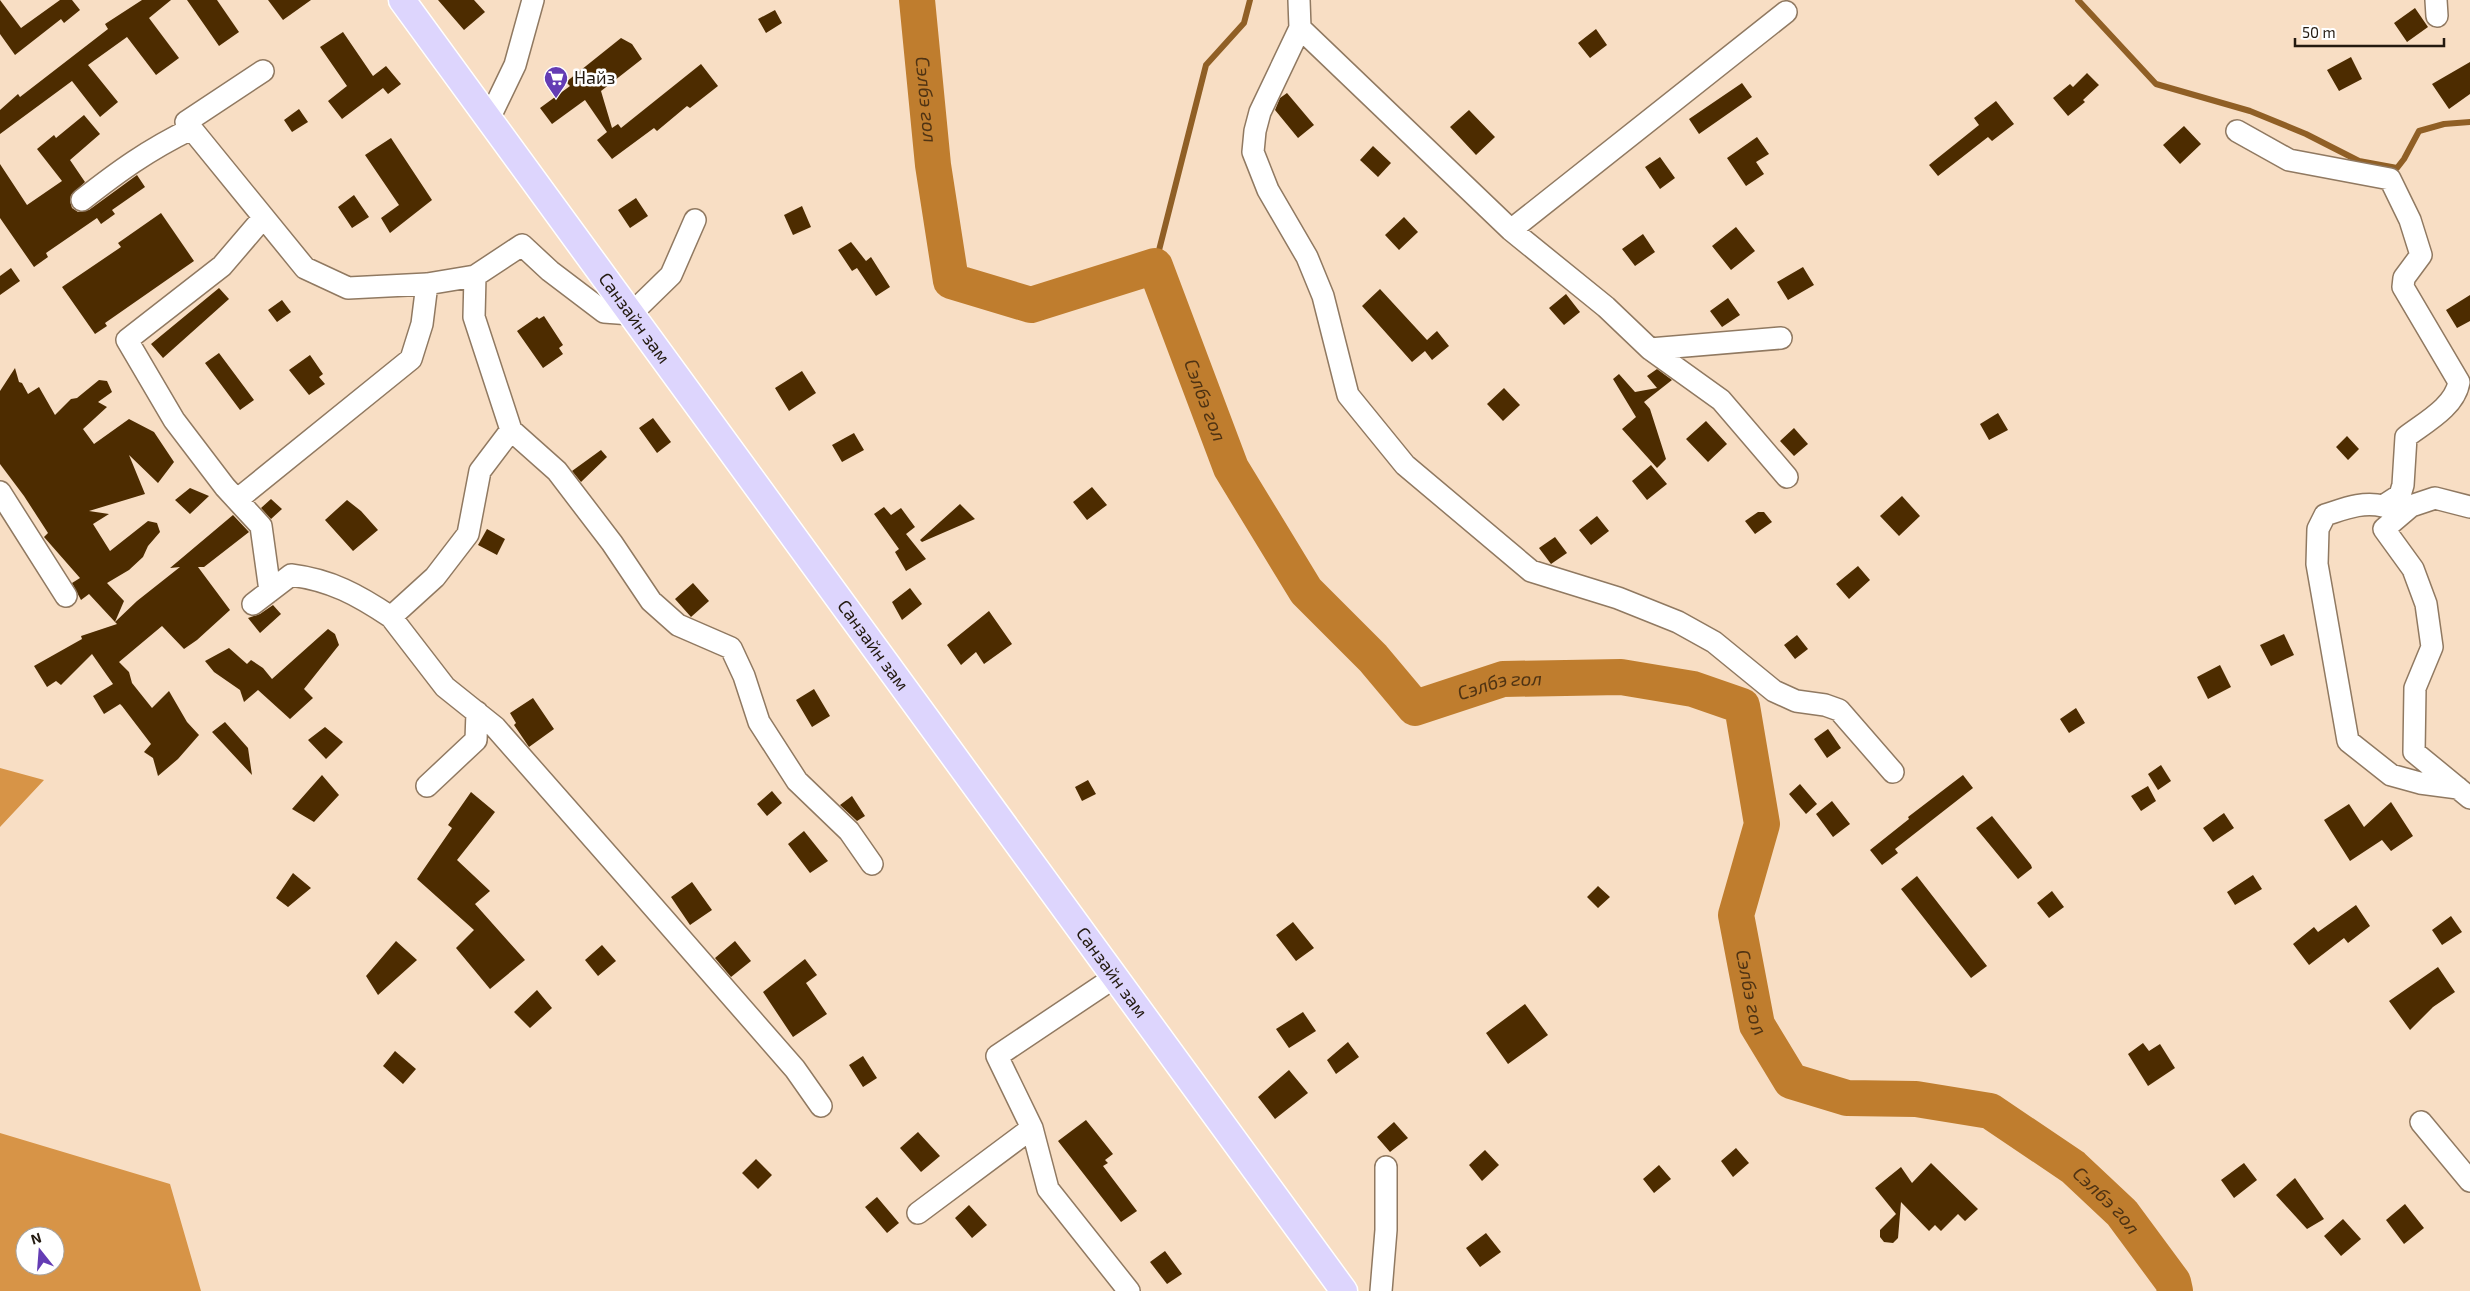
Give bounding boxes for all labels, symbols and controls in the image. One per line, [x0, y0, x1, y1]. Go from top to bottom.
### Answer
scale bar [2295, 15, 2444, 47]
text: 50 m [2302, 23, 2336, 41]
water label: Сэлбэ гол [912, 55, 943, 144]
supermarket icon: Найз [543, 65, 569, 99]
place label: Найз [574, 66, 615, 88]
street label: Санзайн зам [595, 268, 675, 367]
water label: Сэлбэ гол [1180, 355, 1232, 445]
street label: Санзайн зам [833, 595, 914, 695]
water label: Сэлбэ гол [1454, 666, 1542, 704]
street label: Санзайн зам [1072, 922, 1153, 1022]
water label: Сэлбэ гол [1732, 947, 1772, 1039]
water label: Сэлбэ гол [2068, 1161, 2146, 1238]
north arrow [15, 1226, 65, 1276]
text: N [29, 1228, 43, 1248]

